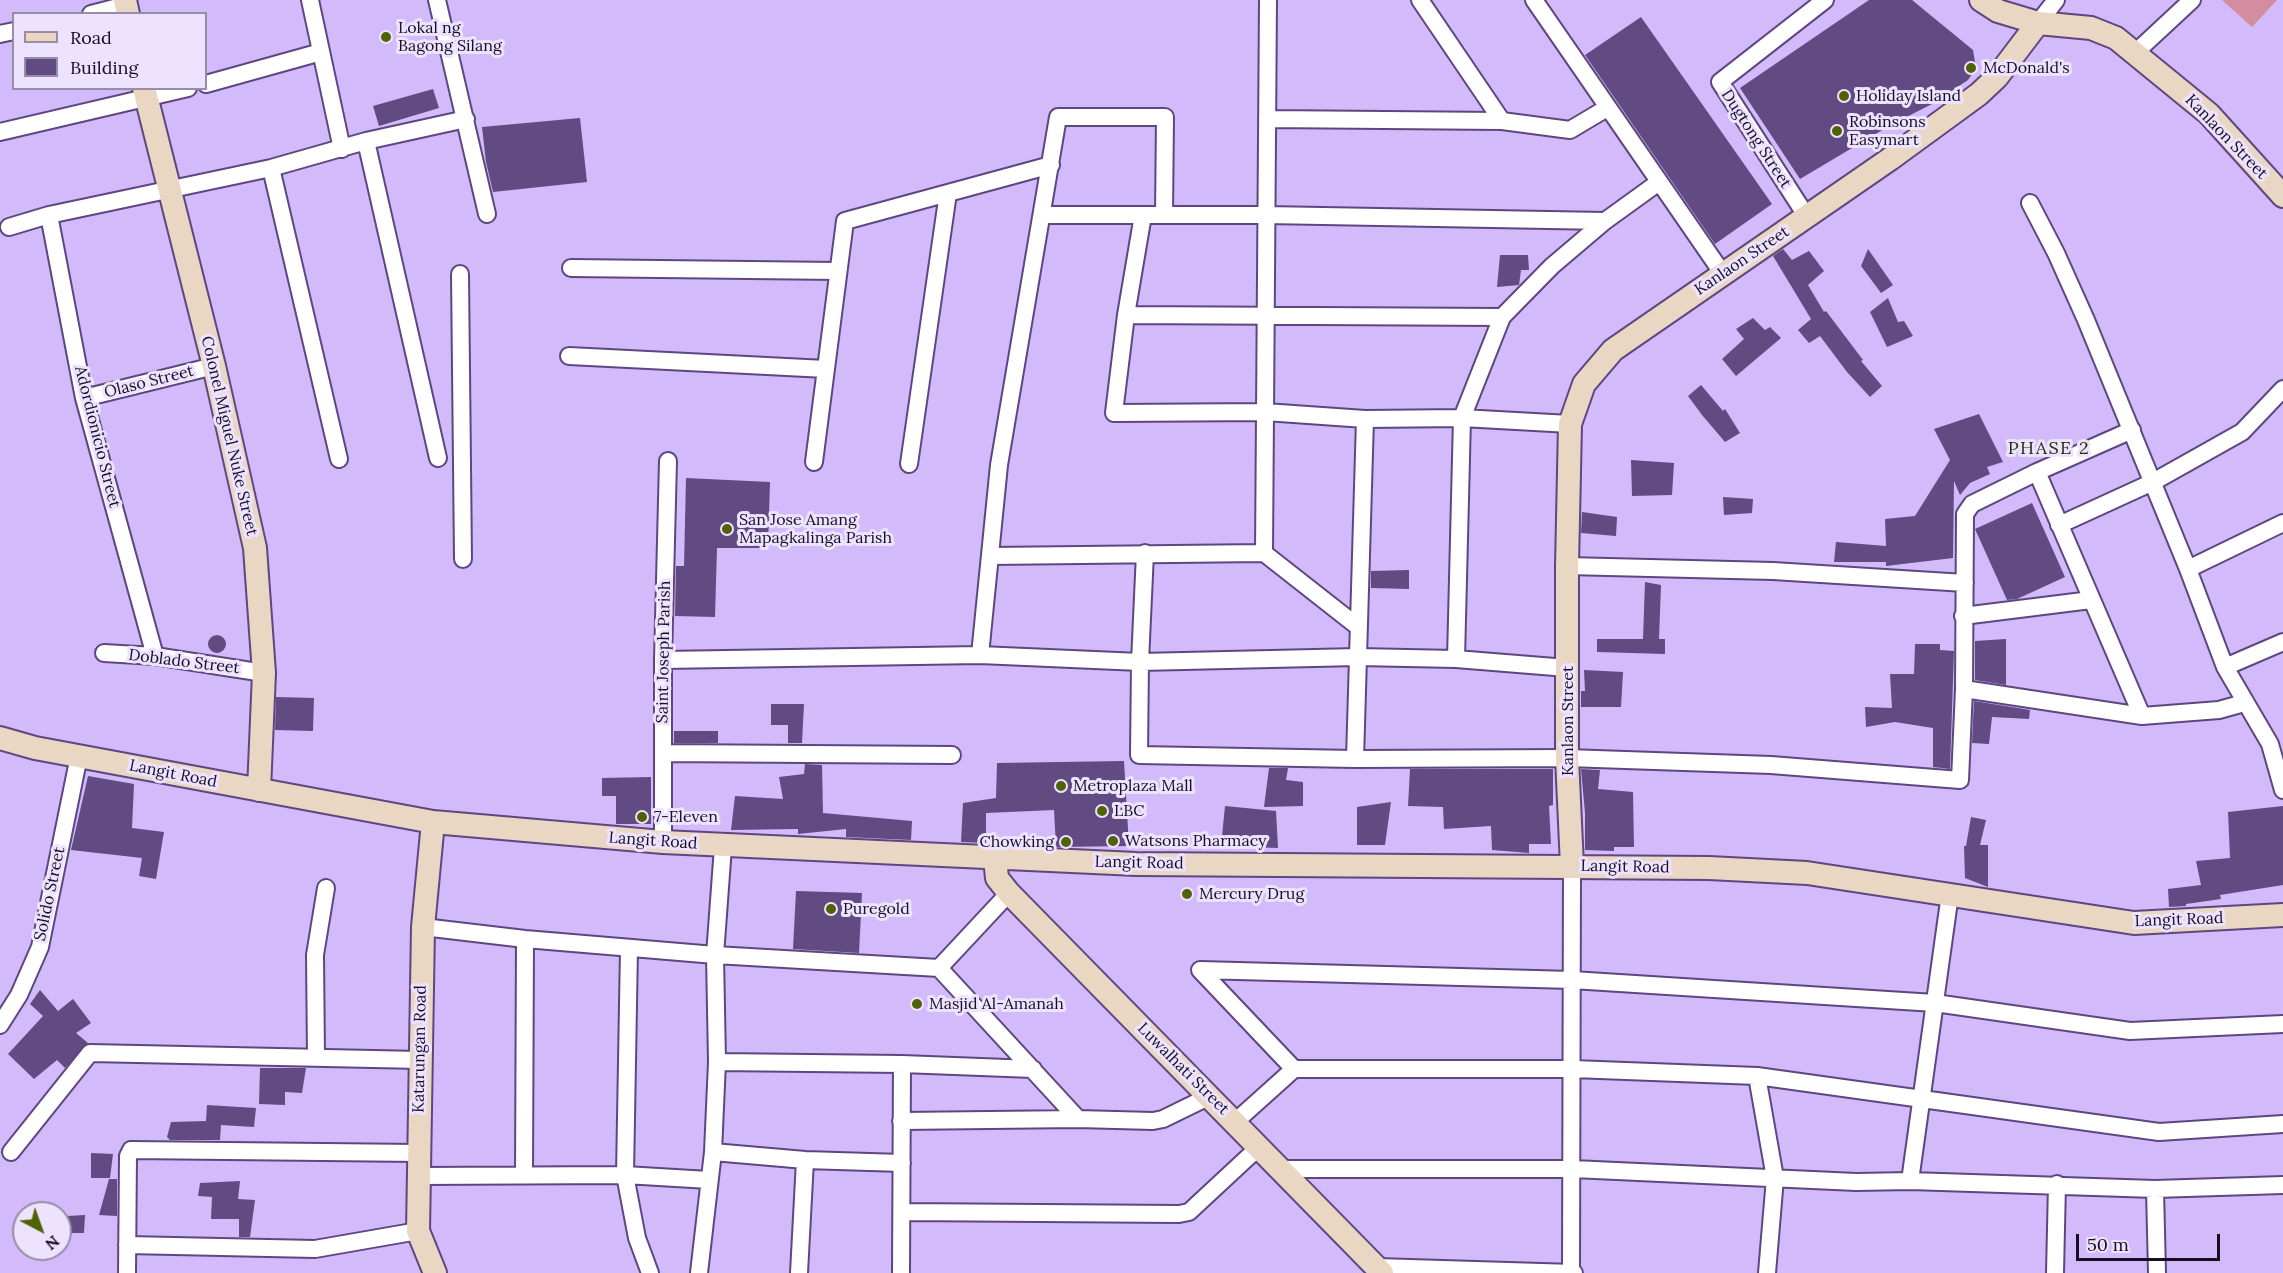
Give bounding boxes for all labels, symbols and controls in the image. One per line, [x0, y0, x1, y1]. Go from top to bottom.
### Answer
legend [12, 12, 207, 90]
place label: Lokal ng Bagong Silang [398, 18, 502, 56]
text: Road [70, 26, 112, 49]
marker: Lokal ng Bagong Silang [379, 30, 393, 44]
text: Building [70, 56, 138, 79]
place label: McDonald's [1983, 58, 2070, 78]
marker: McDonald's [1964, 61, 1978, 75]
street label: Dugtong Street [1717, 86, 1795, 192]
place label: Holiday Island [1856, 86, 1961, 106]
marker: Holiday Island [1837, 89, 1851, 103]
street label: Kanlaon Street [2181, 91, 2271, 183]
place label: Robinsons Easymart [1849, 112, 1926, 150]
marker: Robinsons Easymart [1830, 124, 1844, 138]
street label: Kanlaon Street [1691, 222, 1793, 300]
street label: Colonel Miguel Nuke Street [197, 334, 261, 538]
street label: Olaso Street [102, 362, 196, 402]
street label: Adordionicio Street [70, 364, 124, 510]
district label: PHASE 2 [2008, 438, 2090, 460]
place label: San Jose Amang Mapagkalinga Parish [739, 510, 892, 548]
marker: San Jose Amang Mapagkalinga Parish [720, 522, 734, 536]
street label: Saint Joseph Parish [653, 580, 675, 724]
street label: Doblado Street [127, 646, 241, 678]
street label: Kanlaon Street [1558, 666, 1578, 776]
street label: Langit Road [127, 756, 219, 792]
place label: Metroplaza Mall [1073, 776, 1193, 796]
marker: Metroplaza Mall [1054, 779, 1068, 793]
place label: LBC [1114, 801, 1144, 821]
marker: LBC [1095, 804, 1109, 818]
place label: 7-Eleven [654, 807, 718, 827]
marker: 7-Eleven [635, 810, 649, 824]
street label: Langit Road [608, 828, 698, 854]
place label: Watsons Pharmacy [1125, 831, 1267, 851]
place label: Chowking [980, 832, 1054, 852]
marker: Watsons Pharmacy [1106, 834, 1120, 848]
marker: Chowking [1059, 835, 1073, 849]
street label: Solido Street [31, 845, 69, 943]
street label: Langit Road [1094, 853, 1184, 873]
street label: Langit Road [1580, 857, 1670, 877]
place label: Mercury Drug [1199, 884, 1304, 904]
marker: Mercury Drug [1180, 887, 1194, 901]
place label: Puregold [843, 899, 910, 919]
marker: Puregold [824, 902, 838, 916]
street label: Langit Road [2134, 909, 2224, 931]
street label: Katarungan Road [409, 985, 431, 1113]
place label: Masjid Al-Amanah [929, 994, 1064, 1014]
marker: Masjid Al-Amanah [910, 997, 924, 1011]
street label: Luwalhati Street [1133, 1019, 1233, 1119]
north arrow [12, 1201, 72, 1261]
scale bar [2079, 1222, 2223, 1260]
text: N [41, 1231, 64, 1255]
text: 50 m [2087, 1233, 2129, 1256]

